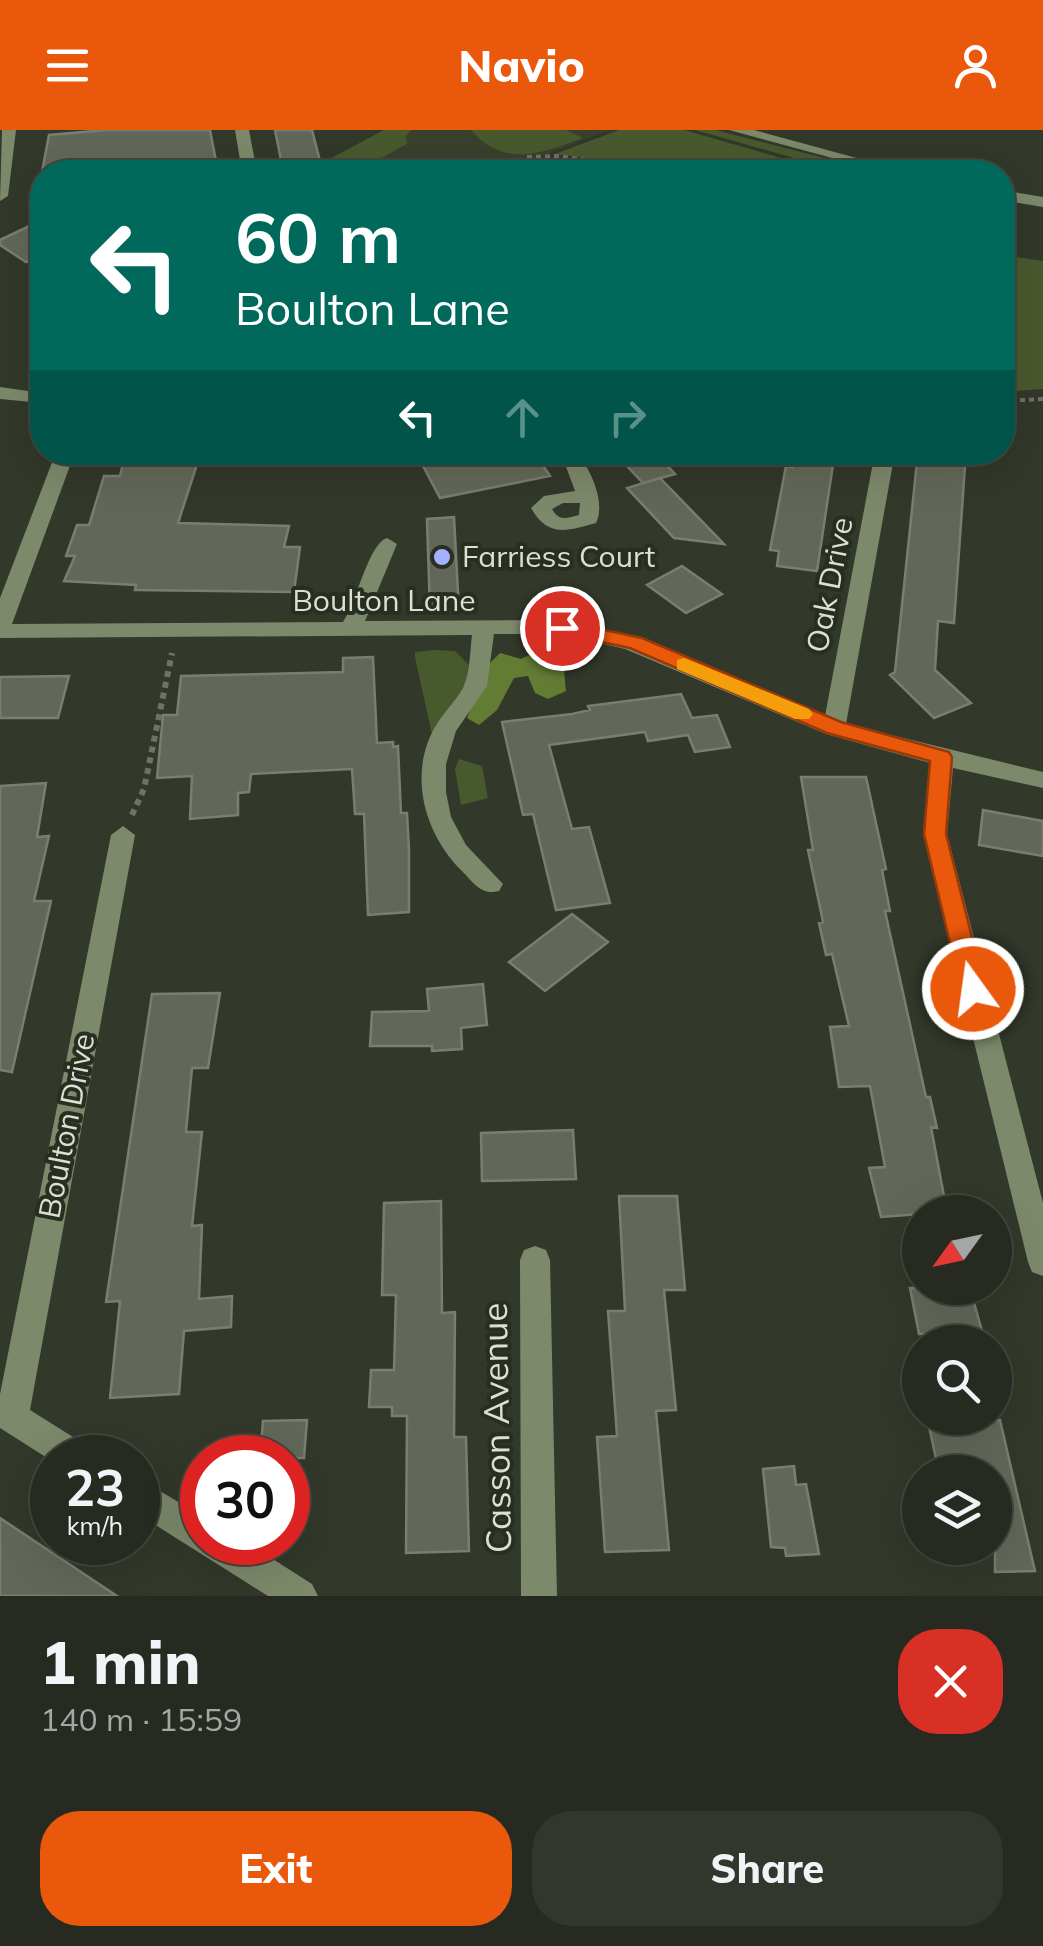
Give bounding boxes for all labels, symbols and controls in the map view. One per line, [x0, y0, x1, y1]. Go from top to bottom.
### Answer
text: Navio [458, 37, 585, 93]
icon: menu [40, 38, 95, 93]
icon: person [948, 38, 1003, 93]
text: 60 m [235, 193, 401, 281]
icon: left [70, 200, 200, 330]
text: Boulton Lane [235, 280, 510, 336]
icon: left [390, 390, 445, 445]
icon: ahead [495, 390, 550, 445]
icon: right [600, 390, 655, 445]
street label: Oak Drive [797, 514, 861, 656]
place label: Farriess Court [462, 537, 655, 575]
marker: Farriess Court [431, 546, 453, 568]
street label: Boulton Lane [292, 581, 476, 619]
pin [520, 586, 605, 671]
icon: arrive [535, 601, 590, 656]
position arrow [921, 937, 1025, 1041]
street label: Boulton Drive [29, 1030, 103, 1221]
north arrow [902, 1195, 1012, 1305]
map controls [902, 1195, 1012, 1565]
street label: Casson Avenue [472, 1302, 520, 1554]
button: search [902, 1325, 1012, 1435]
speed limit sign: 30 [180, 1435, 310, 1565]
button: layers [902, 1455, 1012, 1565]
text: 23 [65, 1456, 125, 1519]
text: km/h [67, 1510, 123, 1541]
text: 1 min [40, 1624, 201, 1699]
button: close [898, 1629, 1003, 1734]
text: 140 m · 15:59 [40, 1699, 242, 1739]
button: Exit [40, 1811, 512, 1926]
button: Share [532, 1811, 1003, 1926]

